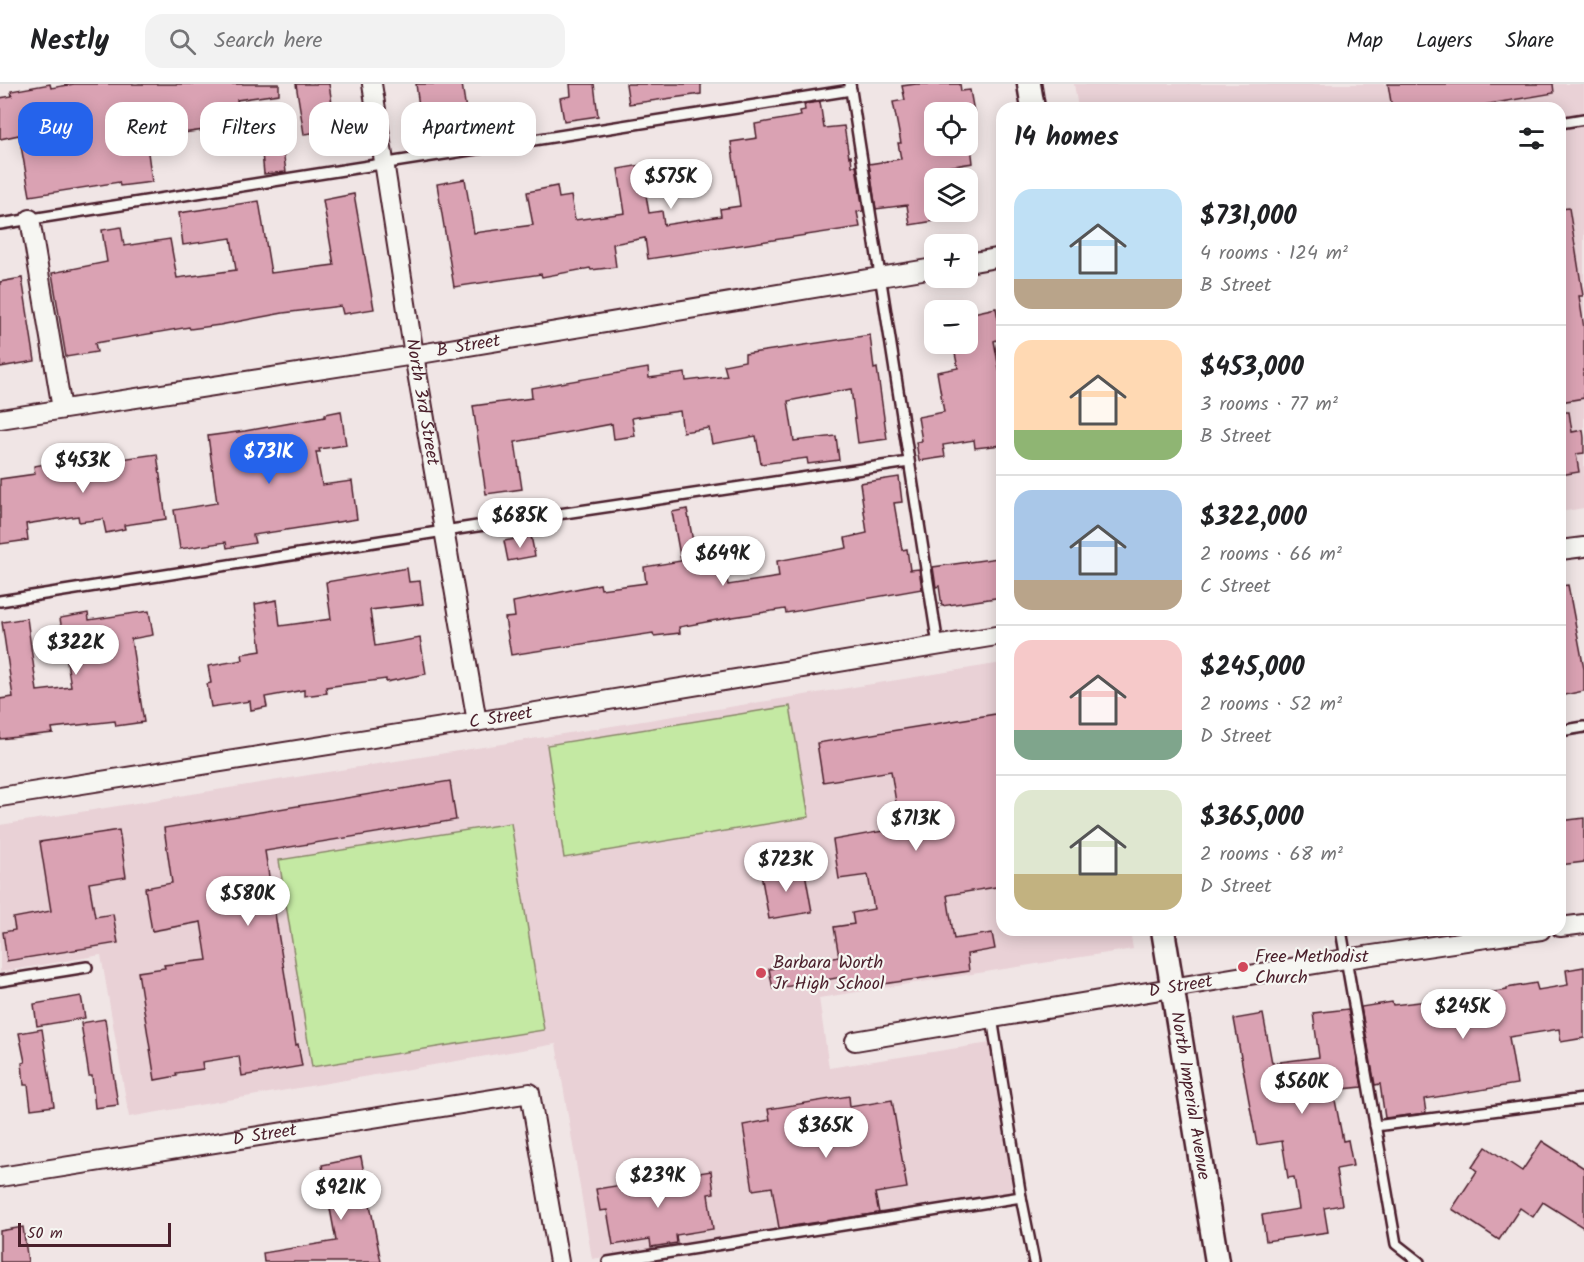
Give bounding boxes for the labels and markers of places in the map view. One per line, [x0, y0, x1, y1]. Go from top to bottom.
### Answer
pin: $575K [629, 159, 713, 210]
pin: $731K [227, 434, 311, 485]
pin: $453K [41, 443, 125, 494]
pin: $685K [478, 498, 562, 549]
pin: $649K [681, 536, 765, 587]
pin: $322K [34, 625, 118, 676]
pin: $713K [874, 801, 958, 852]
pin: $723K [744, 842, 828, 893]
pin: $580K [206, 876, 290, 927]
place label: Free Methodist Church [1255, 943, 1370, 993]
place label: Barbara Worth Jr High School [773, 949, 885, 999]
marker: Free Methodist Church [1236, 960, 1250, 974]
marker: Barbara Worth Jr High School [754, 966, 768, 980]
pin: $245K [1421, 989, 1505, 1040]
pin: $560K [1260, 1064, 1344, 1115]
pin: $365K [784, 1108, 868, 1159]
pin: $239K [616, 1158, 700, 1209]
pin: $921K [299, 1170, 383, 1221]

